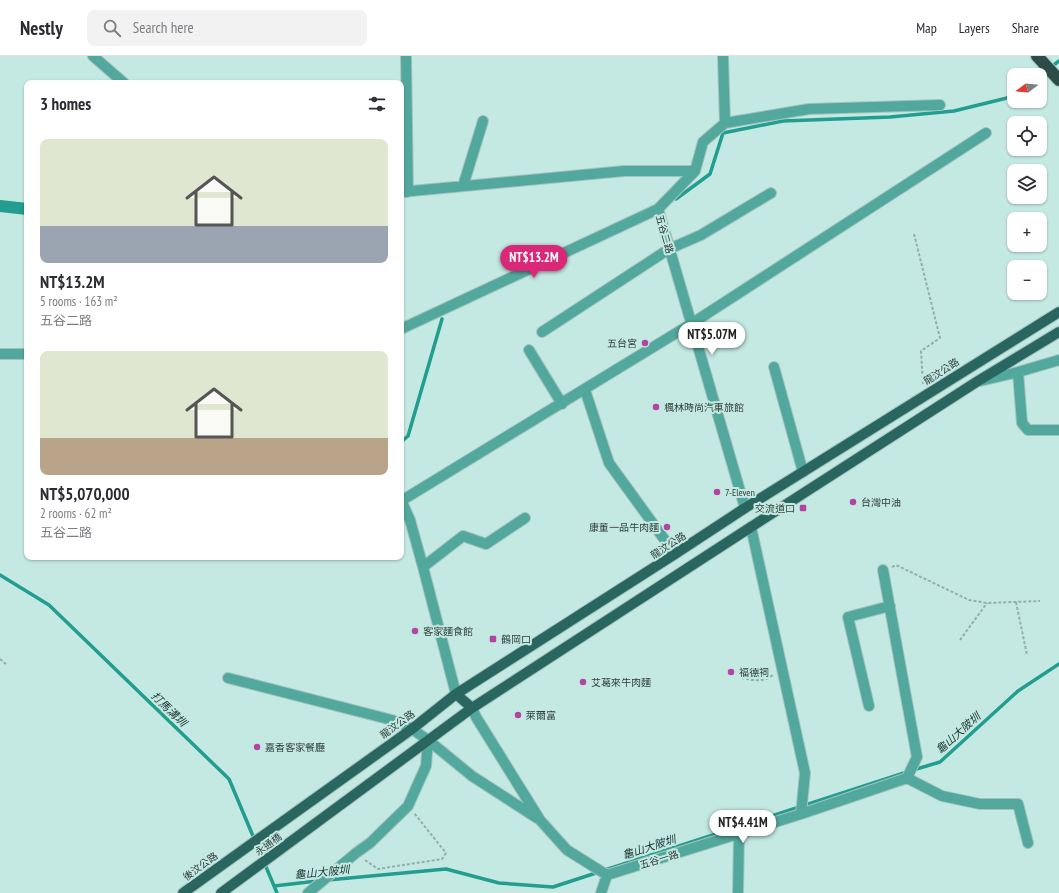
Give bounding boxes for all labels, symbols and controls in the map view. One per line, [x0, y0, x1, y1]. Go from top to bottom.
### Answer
search box [87, 10, 367, 46]
text: Nestly [20, 16, 63, 40]
icon: search [101, 17, 123, 39]
text: Search here [133, 18, 194, 37]
text: Map [916, 19, 937, 37]
text: Layers [959, 19, 990, 37]
text: Share [1012, 19, 1039, 37]
north arrow [1007, 68, 1047, 108]
map controls [1007, 68, 1047, 300]
text: 3 homes [40, 93, 91, 115]
icon: filters [366, 93, 388, 115]
button: locate [1007, 116, 1047, 156]
button: layers [1007, 164, 1047, 204]
icon: home [178, 165, 250, 237]
button: + [1007, 212, 1047, 252]
street label: 五谷二路 [653, 213, 676, 255]
pin: NT$13.2M [493, 245, 575, 279]
text: NT$13.2M [509, 249, 559, 266]
button: − [1007, 260, 1047, 300]
text: NT$13.2M [40, 271, 105, 293]
text: 5 rooms · 163 m² [40, 293, 118, 310]
text: 五谷二路 [40, 312, 92, 329]
pin: NT$5.07M [671, 322, 753, 356]
text: NT$5.07M [687, 326, 737, 343]
place label: 五台宮 [607, 337, 637, 350]
marker: 五台宮 [640, 338, 650, 348]
street label: 龍汶公路 [921, 355, 962, 388]
icon: home [178, 377, 250, 449]
place label: 楓林時尚汽車旅館 [664, 401, 744, 414]
marker: 楓林時尚汽車旅館 [651, 402, 661, 412]
text: NT$5,070,000 [40, 483, 130, 505]
place label: 7-Eleven [725, 486, 755, 499]
marker: 7-Eleven [712, 487, 722, 497]
place label: 台灣中油 [861, 496, 901, 509]
marker: 台灣中油 [848, 497, 858, 507]
place label: 交流道口 [755, 502, 795, 515]
marker: 交流道口 [798, 503, 808, 513]
text: 2 rooms · 62 m² [40, 505, 112, 522]
place label: 康董一品牛肉麵 [589, 521, 659, 534]
marker: 康董一品牛肉麵 [662, 522, 672, 532]
text: 五谷二路 [40, 524, 92, 541]
street label: 龍汶公路 [648, 529, 689, 562]
place label: 客家麵食館 [423, 625, 473, 638]
marker: 客家麵食館 [410, 626, 420, 636]
place label: 鶴岡口 [501, 633, 531, 646]
marker: 鶴岡口 [488, 634, 498, 644]
place label: 福德祠 [739, 666, 769, 679]
marker: 福德祠 [726, 667, 736, 677]
place label: 艾葛來牛肉麵 [591, 676, 651, 689]
marker: 艾葛來牛肉麵 [578, 677, 588, 687]
water label: 打馬溝圳 [148, 689, 191, 731]
street label: 龍汶公路 [377, 707, 417, 741]
water label: 龜山大陂圳 [933, 708, 985, 757]
place label: 萊爾富 [526, 709, 556, 722]
marker: 萊爾富 [513, 710, 523, 720]
place label: 嘉香客家餐廳 [265, 741, 325, 754]
marker: 嘉香客家餐廳 [252, 742, 262, 752]
pin: NT$4.41M [702, 810, 784, 844]
text: NT$4.41M [718, 814, 768, 831]
street label: 永通橋 [252, 830, 284, 858]
water label: 龜山大陂圳 [621, 831, 679, 862]
street label: 五谷一路 [638, 847, 680, 872]
street label: 後汶公路 [180, 849, 220, 883]
water label: 龜山大陂圳 [294, 862, 352, 882]

